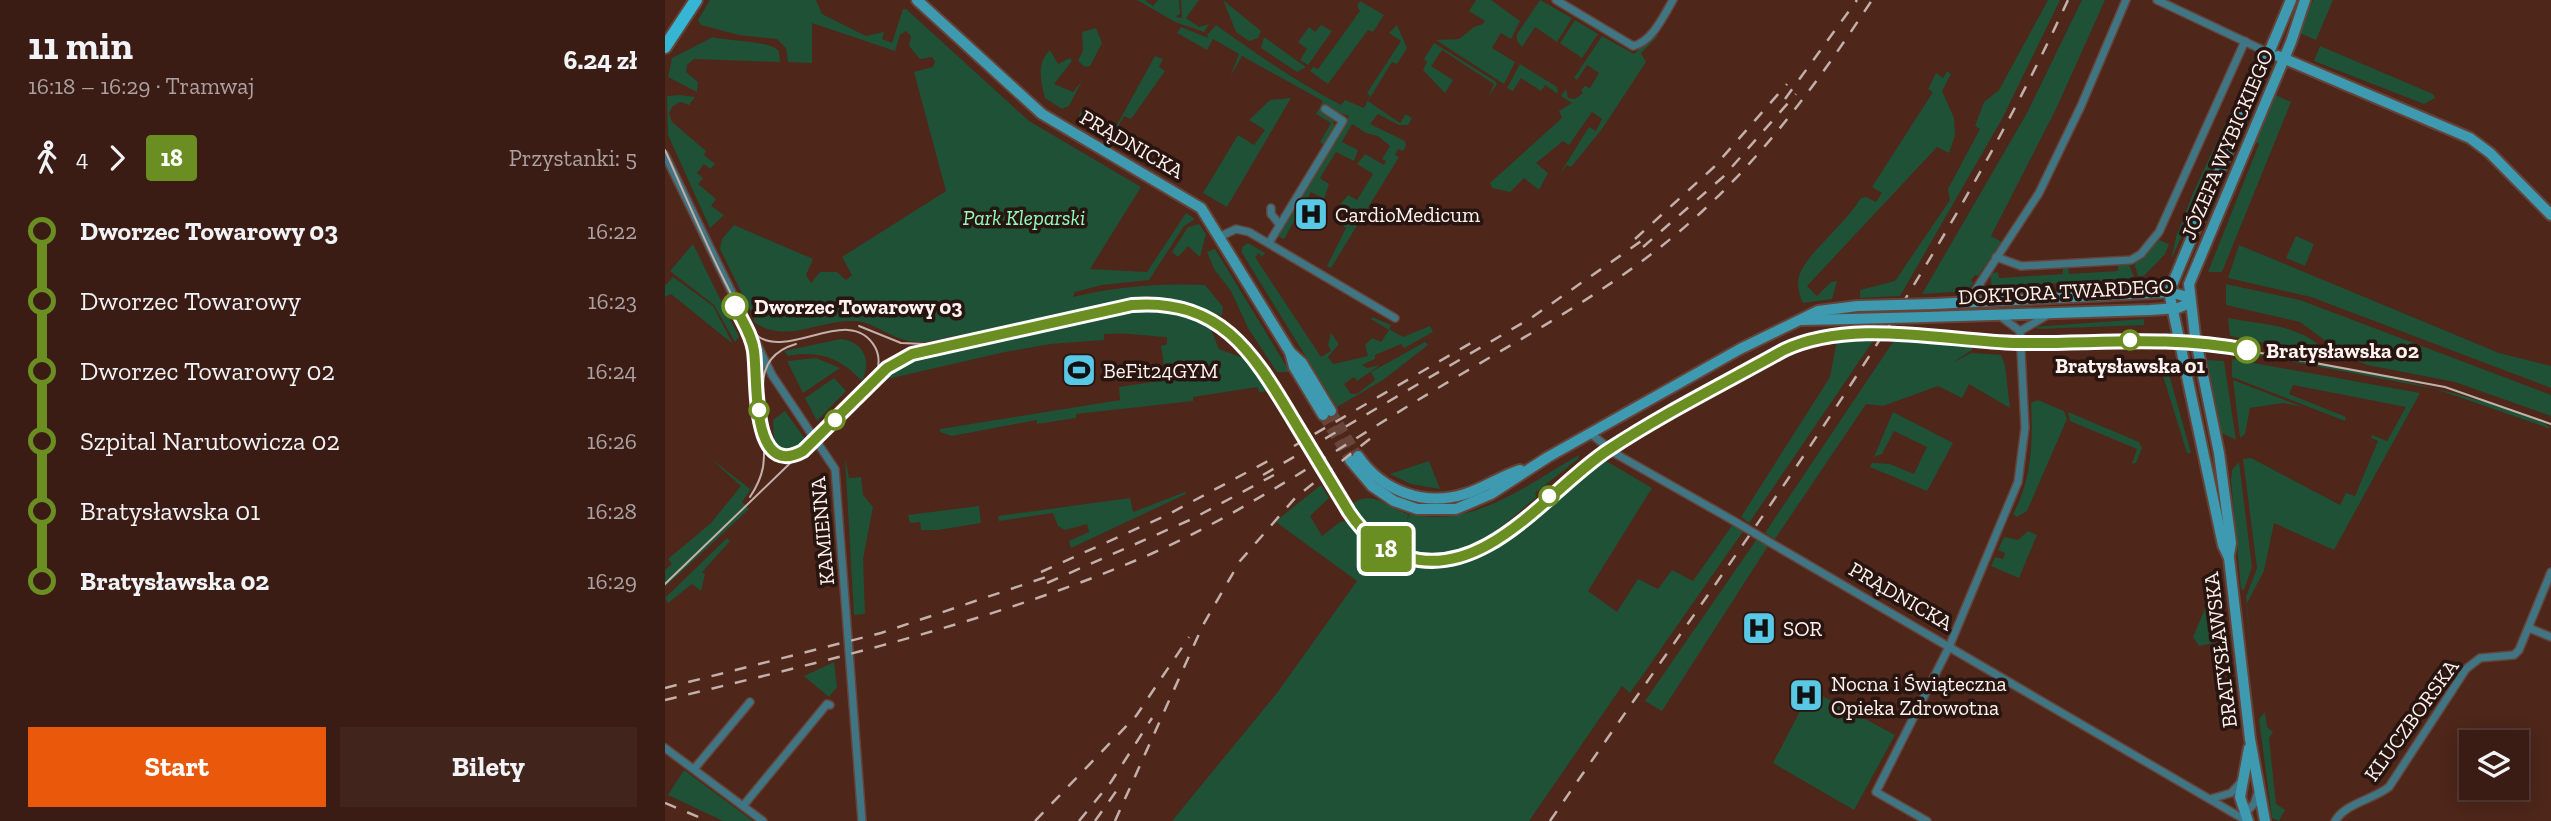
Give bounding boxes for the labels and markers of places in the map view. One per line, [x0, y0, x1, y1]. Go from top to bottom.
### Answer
hospital icon: CardioMedicum [1292, 195, 1330, 233]
place label: CardioMedicum [1335, 202, 1480, 227]
marker: Dworzec Towarowy 03 [722, 293, 748, 319]
place label: Dworzec Towarowy 03 [754, 294, 962, 319]
marker: Bratysławska 01 [2120, 330, 2140, 350]
marker: Bratysławska 02 [2234, 337, 2260, 363]
place label: Bratysławska 02 [2266, 338, 2419, 363]
sports icon: BeFit24GYM [1060, 351, 1098, 389]
place label: Bratysławska 01 [2055, 353, 2206, 378]
place label: BeFit24GYM [1103, 358, 1218, 383]
unlabelled marker [749, 400, 769, 420]
unlabelled marker [825, 410, 845, 430]
unlabelled marker [1539, 486, 1559, 506]
hospital icon: SOR [1740, 609, 1778, 647]
place label: SOR [1783, 616, 1822, 641]
place label: Nocna i Świąteczna Opieka Zdrowotna [1831, 671, 2007, 720]
hospital icon: Nocna i Świąteczna Opieka Zdrowotna [1787, 676, 1825, 714]

